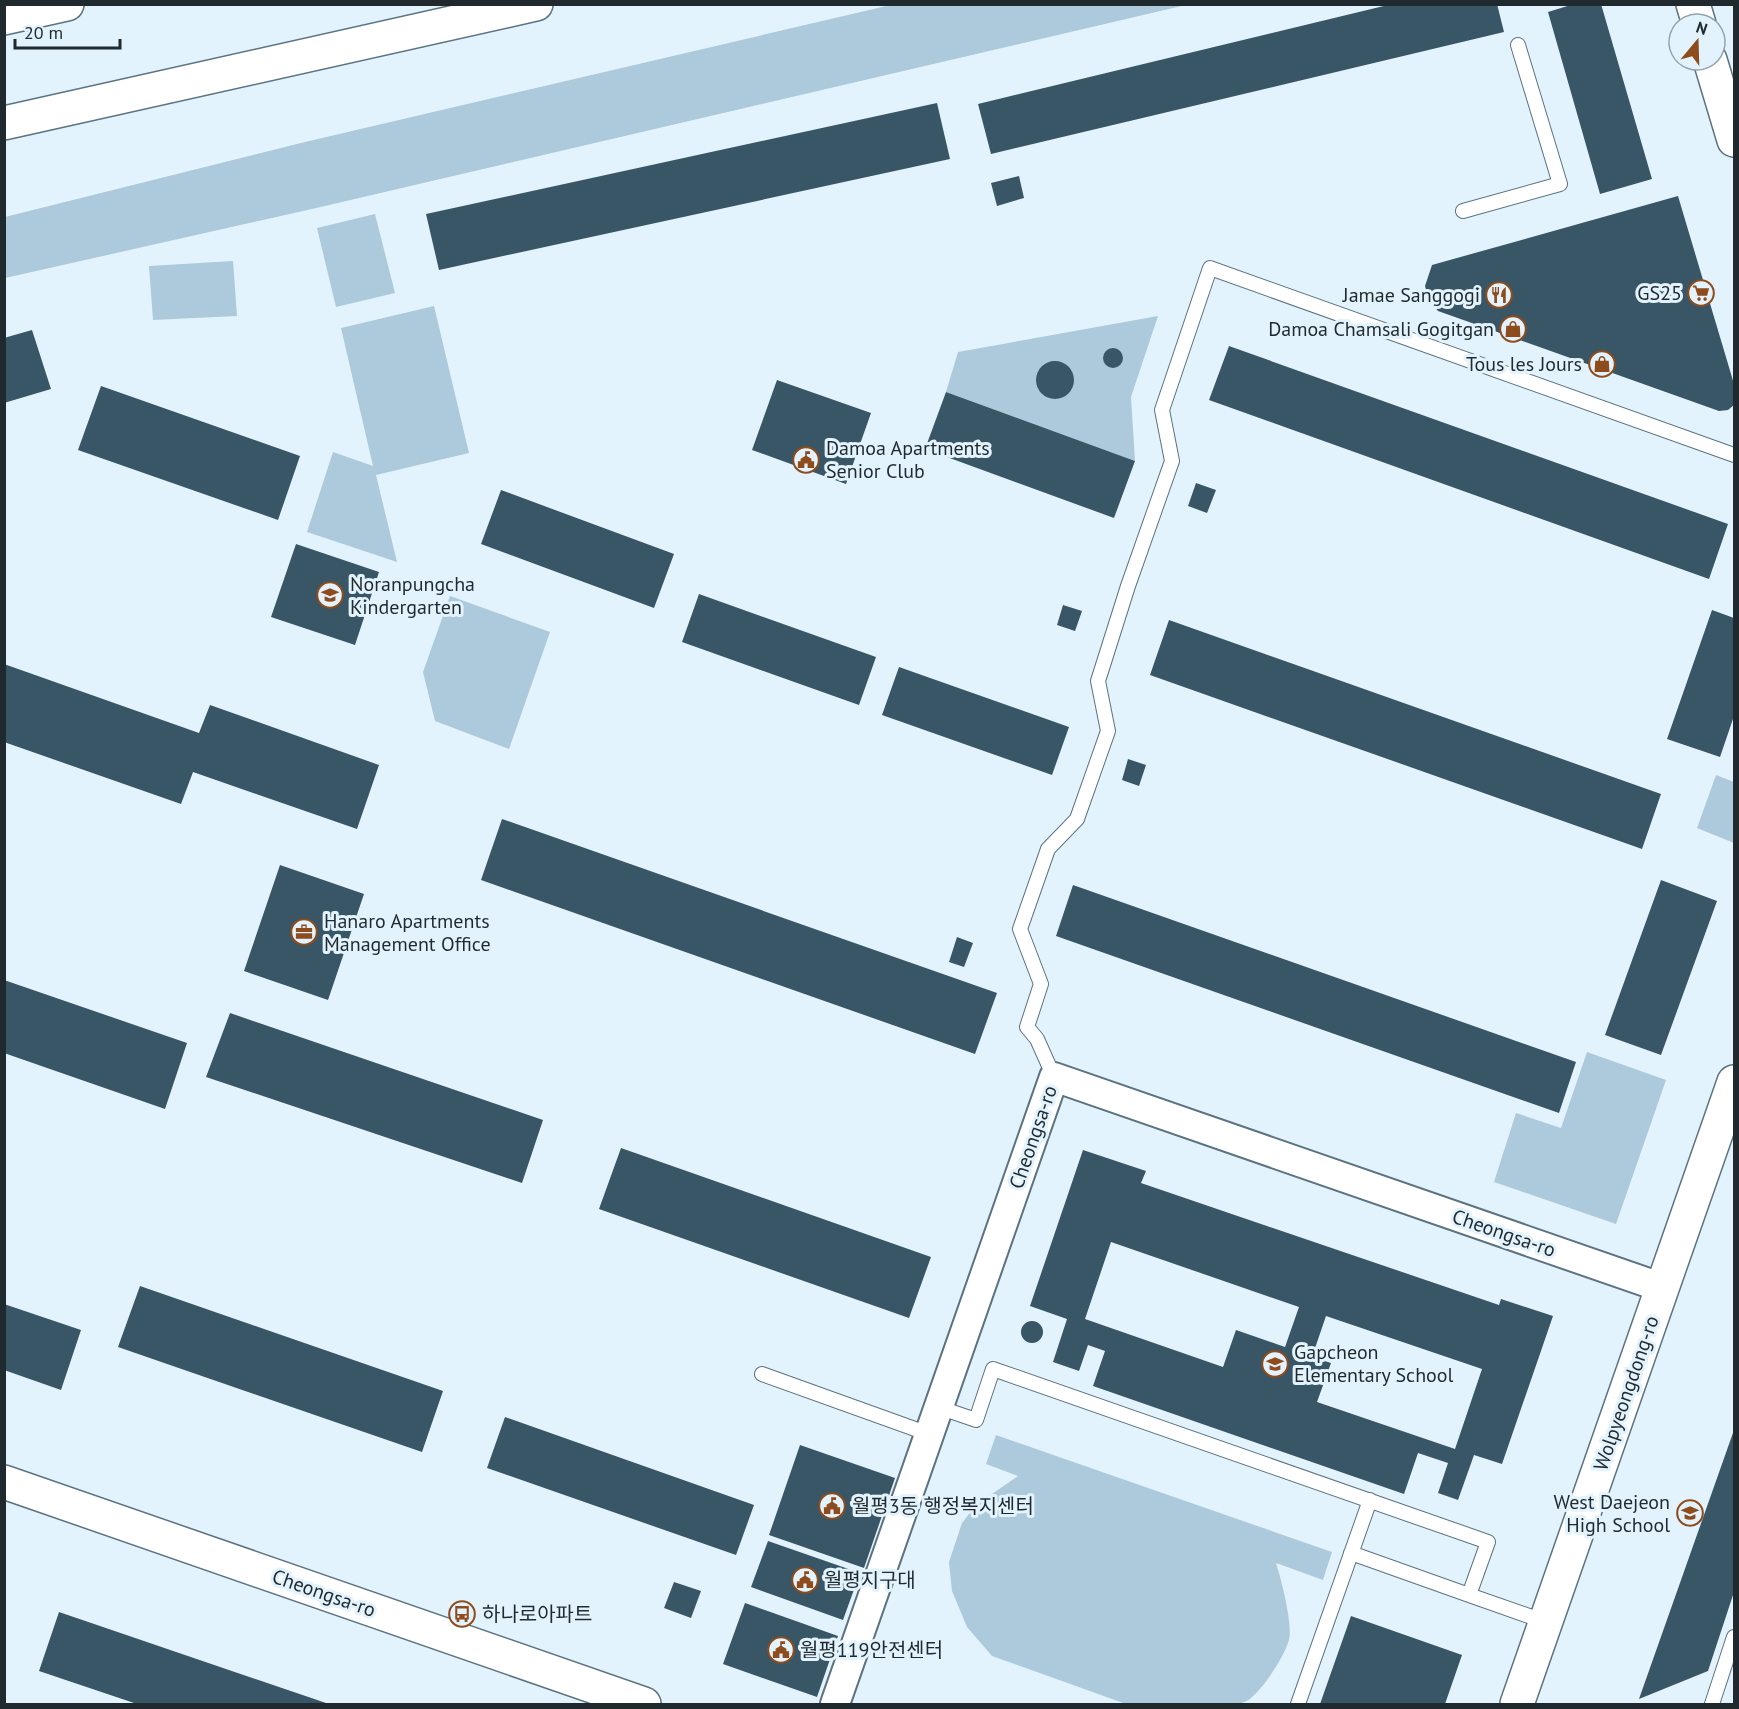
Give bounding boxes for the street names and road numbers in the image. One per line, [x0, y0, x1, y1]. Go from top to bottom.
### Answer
street label: Cheongsa-ro [1003, 1082, 1063, 1192]
street label: Cheongsa-ro [1449, 1203, 1559, 1263]
street label: Wolpyeongdong-ro [1587, 1312, 1665, 1474]
street label: Cheongsa-ro [269, 1563, 379, 1623]

